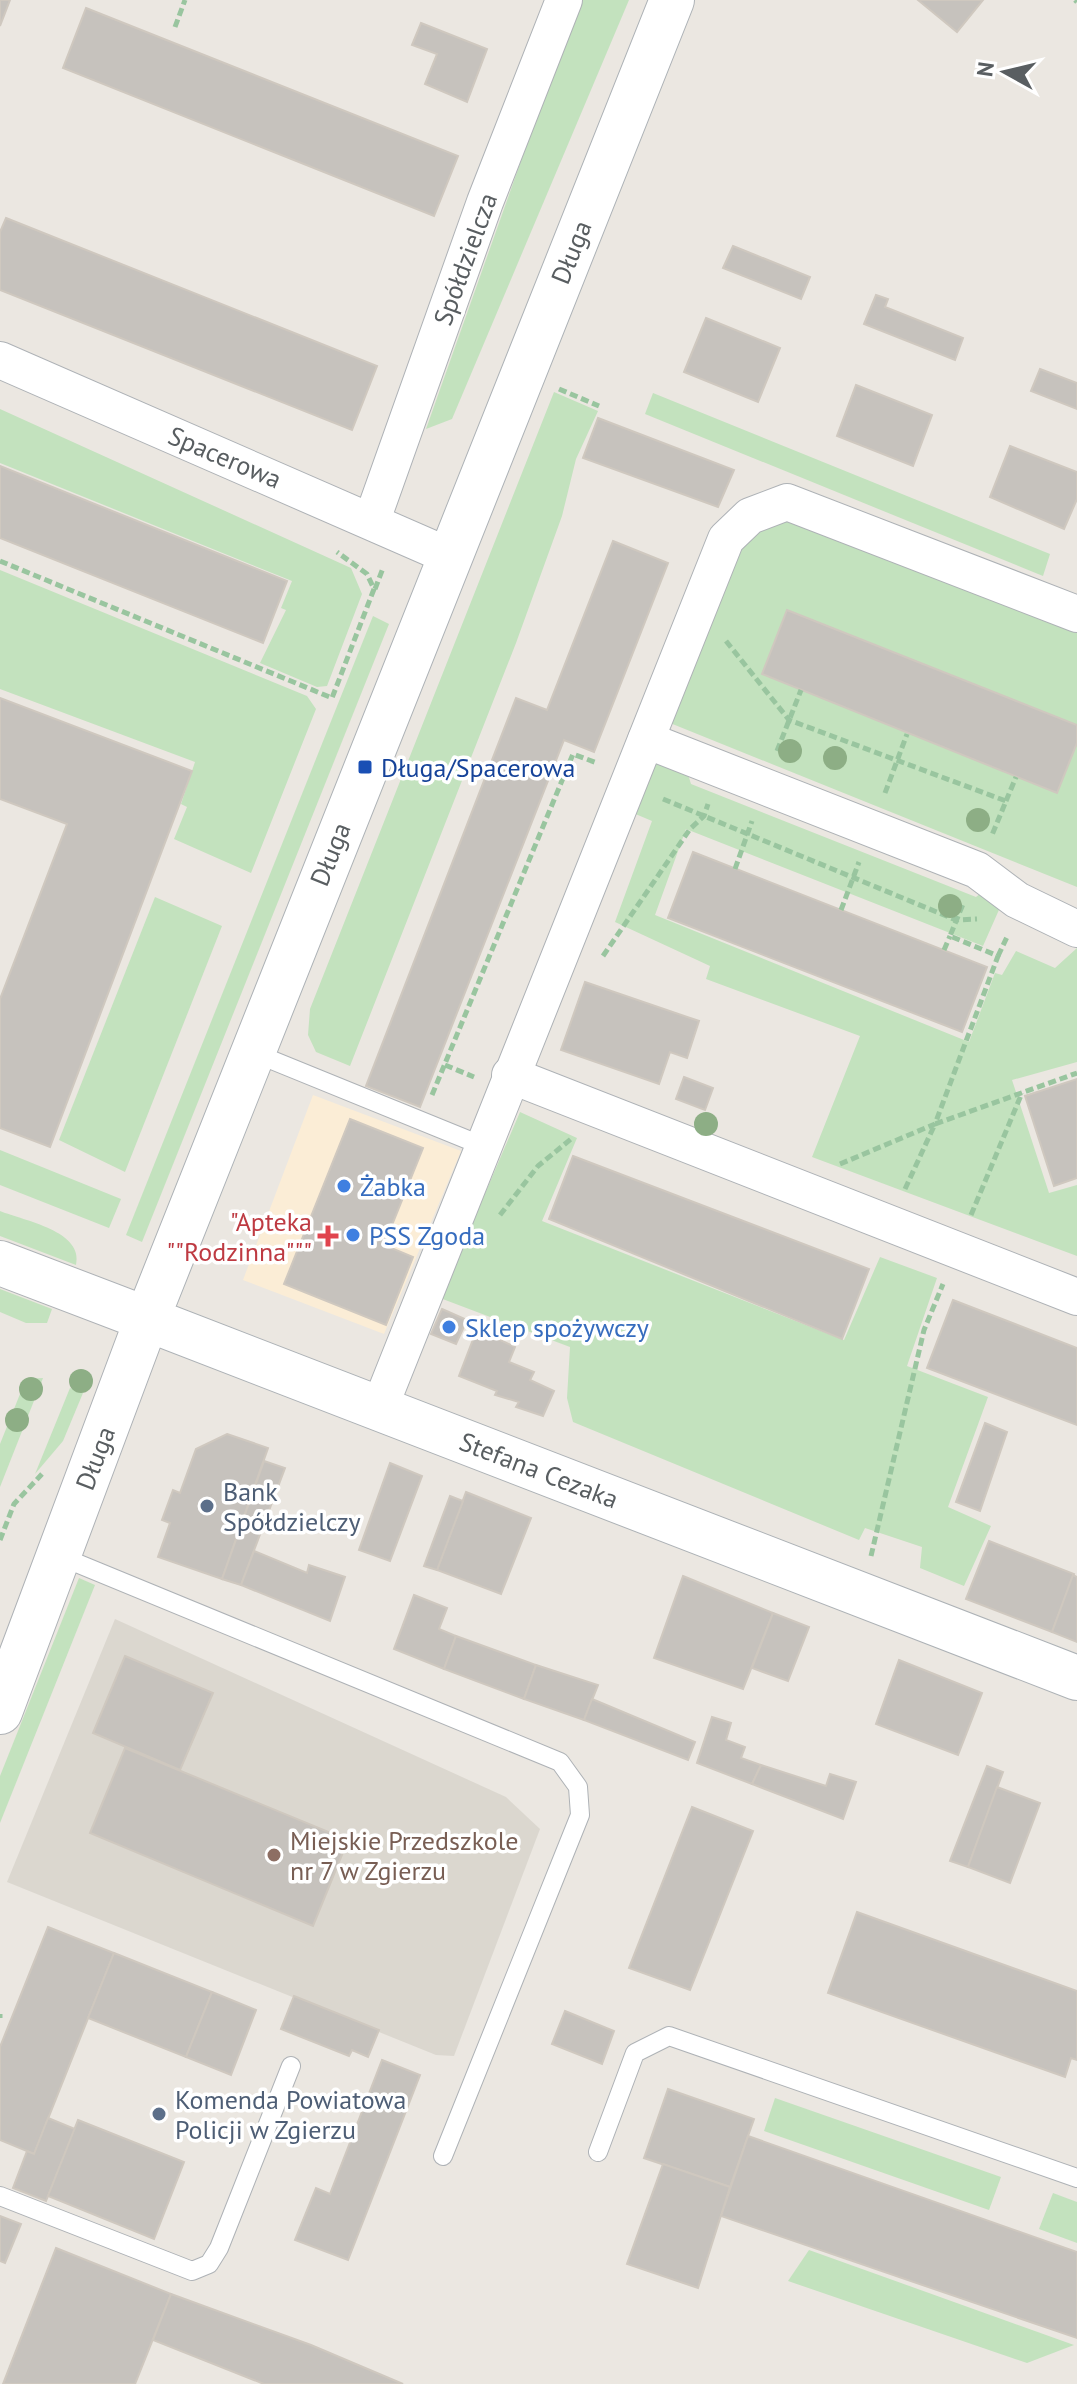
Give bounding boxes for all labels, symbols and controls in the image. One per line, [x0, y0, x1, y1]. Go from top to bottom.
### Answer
north arrow [965, 32, 1045, 112]
text: N [970, 60, 1000, 78]
street label: Spółdzielcza [426, 188, 504, 330]
street label: Długa [543, 215, 599, 289]
street label: Spacerowa [164, 418, 286, 496]
place label: Długa/Spacerowa [381, 751, 575, 784]
marker: Długa/Spacerowa [356, 758, 374, 776]
street label: Długa [302, 817, 358, 891]
place label: Żabka [360, 1170, 426, 1203]
marker: Żabka [335, 1177, 353, 1195]
place label: "Apteka ""Rodzinna""" [167, 1205, 312, 1268]
place label: PSS Zgoda [369, 1219, 485, 1252]
marker: PSS Zgoda [344, 1226, 362, 1244]
marker: "Apteka ""Rodzinna""" [319, 1227, 337, 1245]
place label: Sklep spożywczy [465, 1311, 649, 1344]
marker: Sklep spożywczy [440, 1318, 458, 1336]
street label: Długa [68, 1422, 122, 1494]
street label: Stefana Cezaka [455, 1425, 623, 1515]
place label: Bank Spółdzielczy [223, 1475, 361, 1538]
marker: Bank Spółdzielczy [198, 1497, 216, 1515]
place label: Miejskie Przedszkole nr 7 w Zgierzu [290, 1824, 519, 1887]
marker: Miejskie Przedszkole nr 7 w Zgierzu [265, 1846, 283, 1864]
place label: Komenda Powiatowa Policji w Zgierzu [175, 2083, 406, 2146]
marker: Komenda Powiatowa Policji w Zgierzu [150, 2105, 168, 2123]

